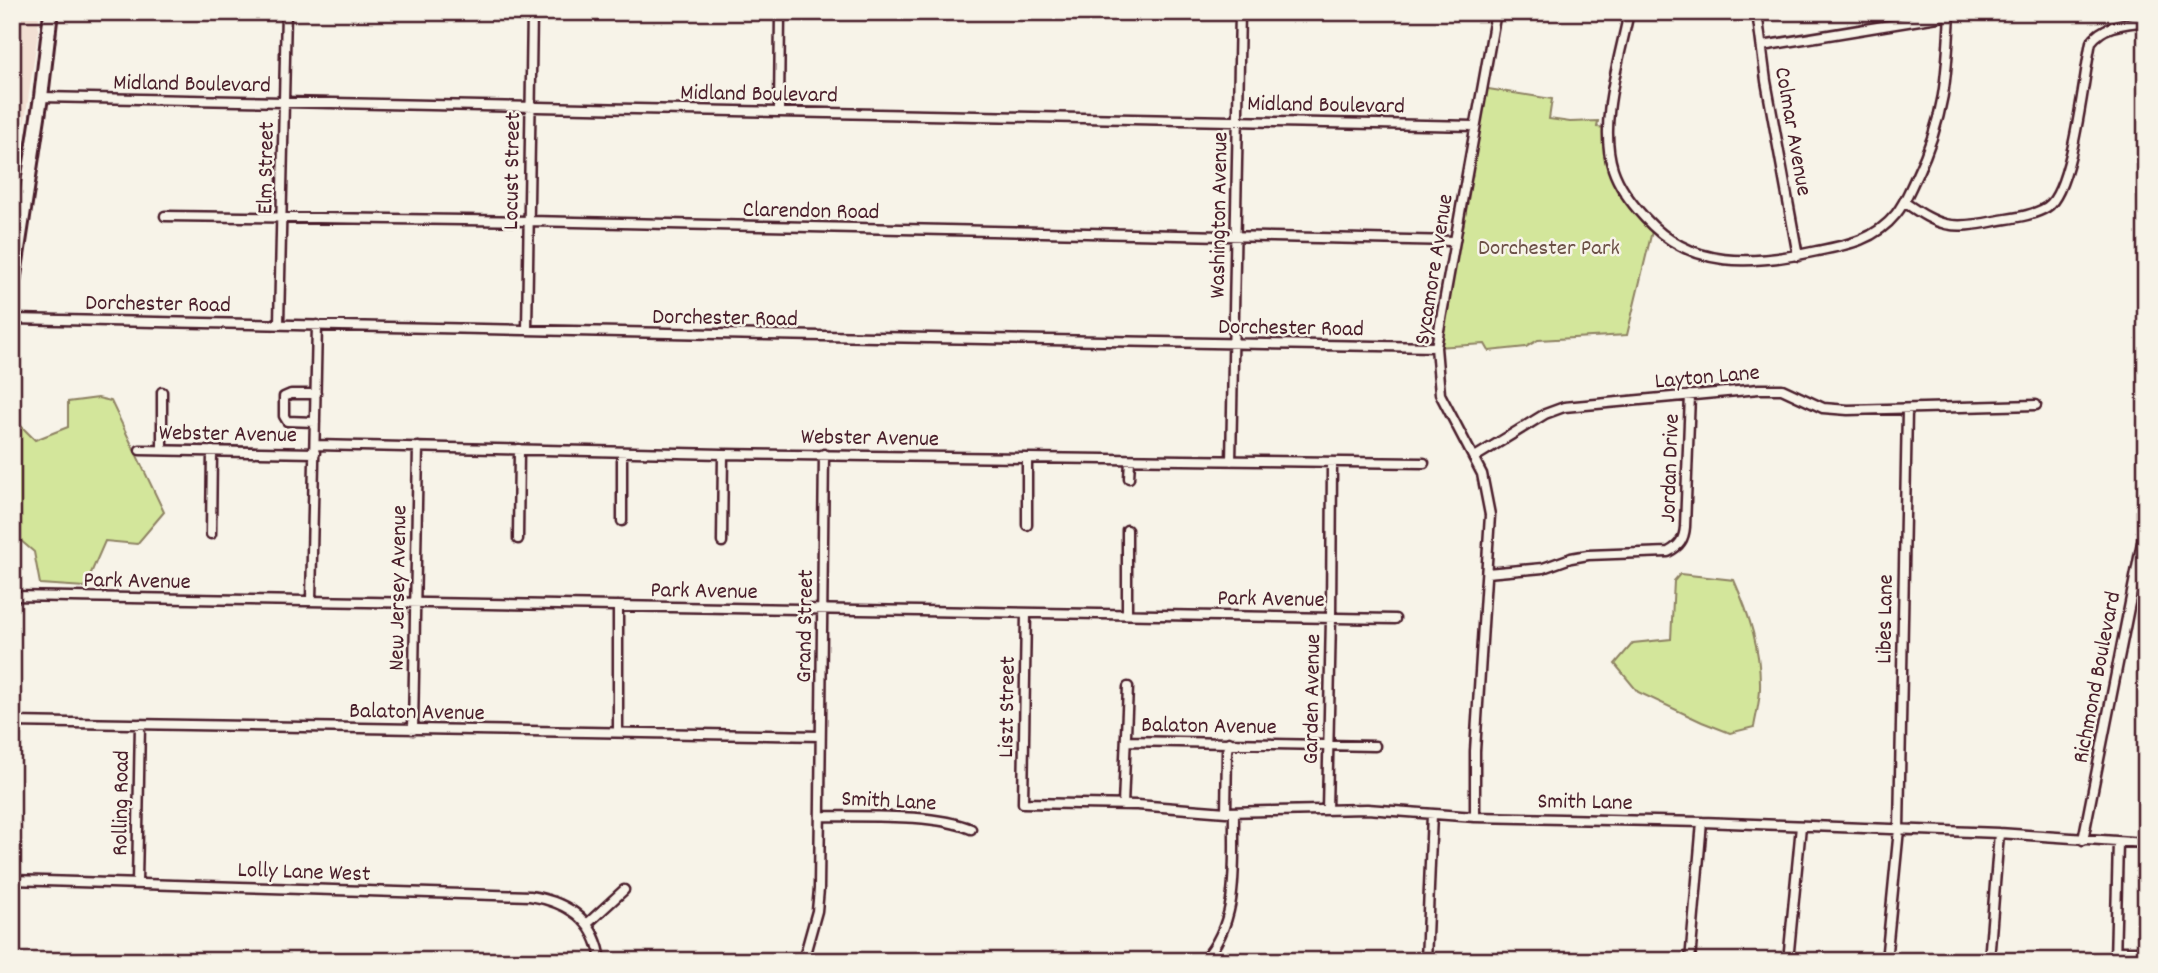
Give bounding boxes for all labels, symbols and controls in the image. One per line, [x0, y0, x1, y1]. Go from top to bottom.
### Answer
street label: Colmar Avenue [1764, 65, 1819, 199]
street label: Midland Boulevard [113, 68, 271, 103]
street label: Midland Boulevard [680, 78, 838, 113]
street label: Midland Boulevard [1247, 89, 1405, 124]
street label: Locust Street [496, 112, 531, 230]
street label: Elm Street [250, 121, 285, 215]
street label: Washington Avenue [1203, 131, 1238, 299]
street label: Sycamore Avenue [1407, 192, 1464, 347]
street label: Clarendon Road [742, 195, 880, 230]
park label: Dorchester Park [1478, 233, 1620, 266]
street label: Dorchester Road [85, 288, 231, 323]
street label: Dorchester Road [652, 302, 798, 337]
street label: Dorchester Road [1218, 312, 1364, 347]
street label: Layton Lane [1654, 357, 1761, 400]
street label: Jordan Drive [1653, 413, 1690, 523]
street label: Webster Avenue [159, 418, 297, 453]
street label: Webster Avenue [801, 422, 939, 457]
street label: New Jersey Avenue [382, 505, 417, 671]
street label: Park Avenue [83, 565, 191, 600]
street label: Grand Street [789, 569, 824, 683]
street label: Libes Lane [1869, 574, 1904, 664]
street label: Park Avenue [650, 575, 758, 610]
street label: Park Avenue [1217, 583, 1325, 618]
street label: Richmond Boulevard [2066, 589, 2131, 766]
street label: Garden Avenue [1296, 633, 1331, 765]
street label: Liszt Street [991, 656, 1026, 758]
street label: Balaton Avenue [349, 696, 485, 731]
street label: Balaton Avenue [1141, 710, 1277, 745]
street label: Rolling Road [105, 750, 140, 856]
street label: Smith Lane [840, 784, 937, 821]
street label: Smith Lane [1537, 786, 1633, 821]
street label: Lolly Lane West [237, 855, 371, 892]

